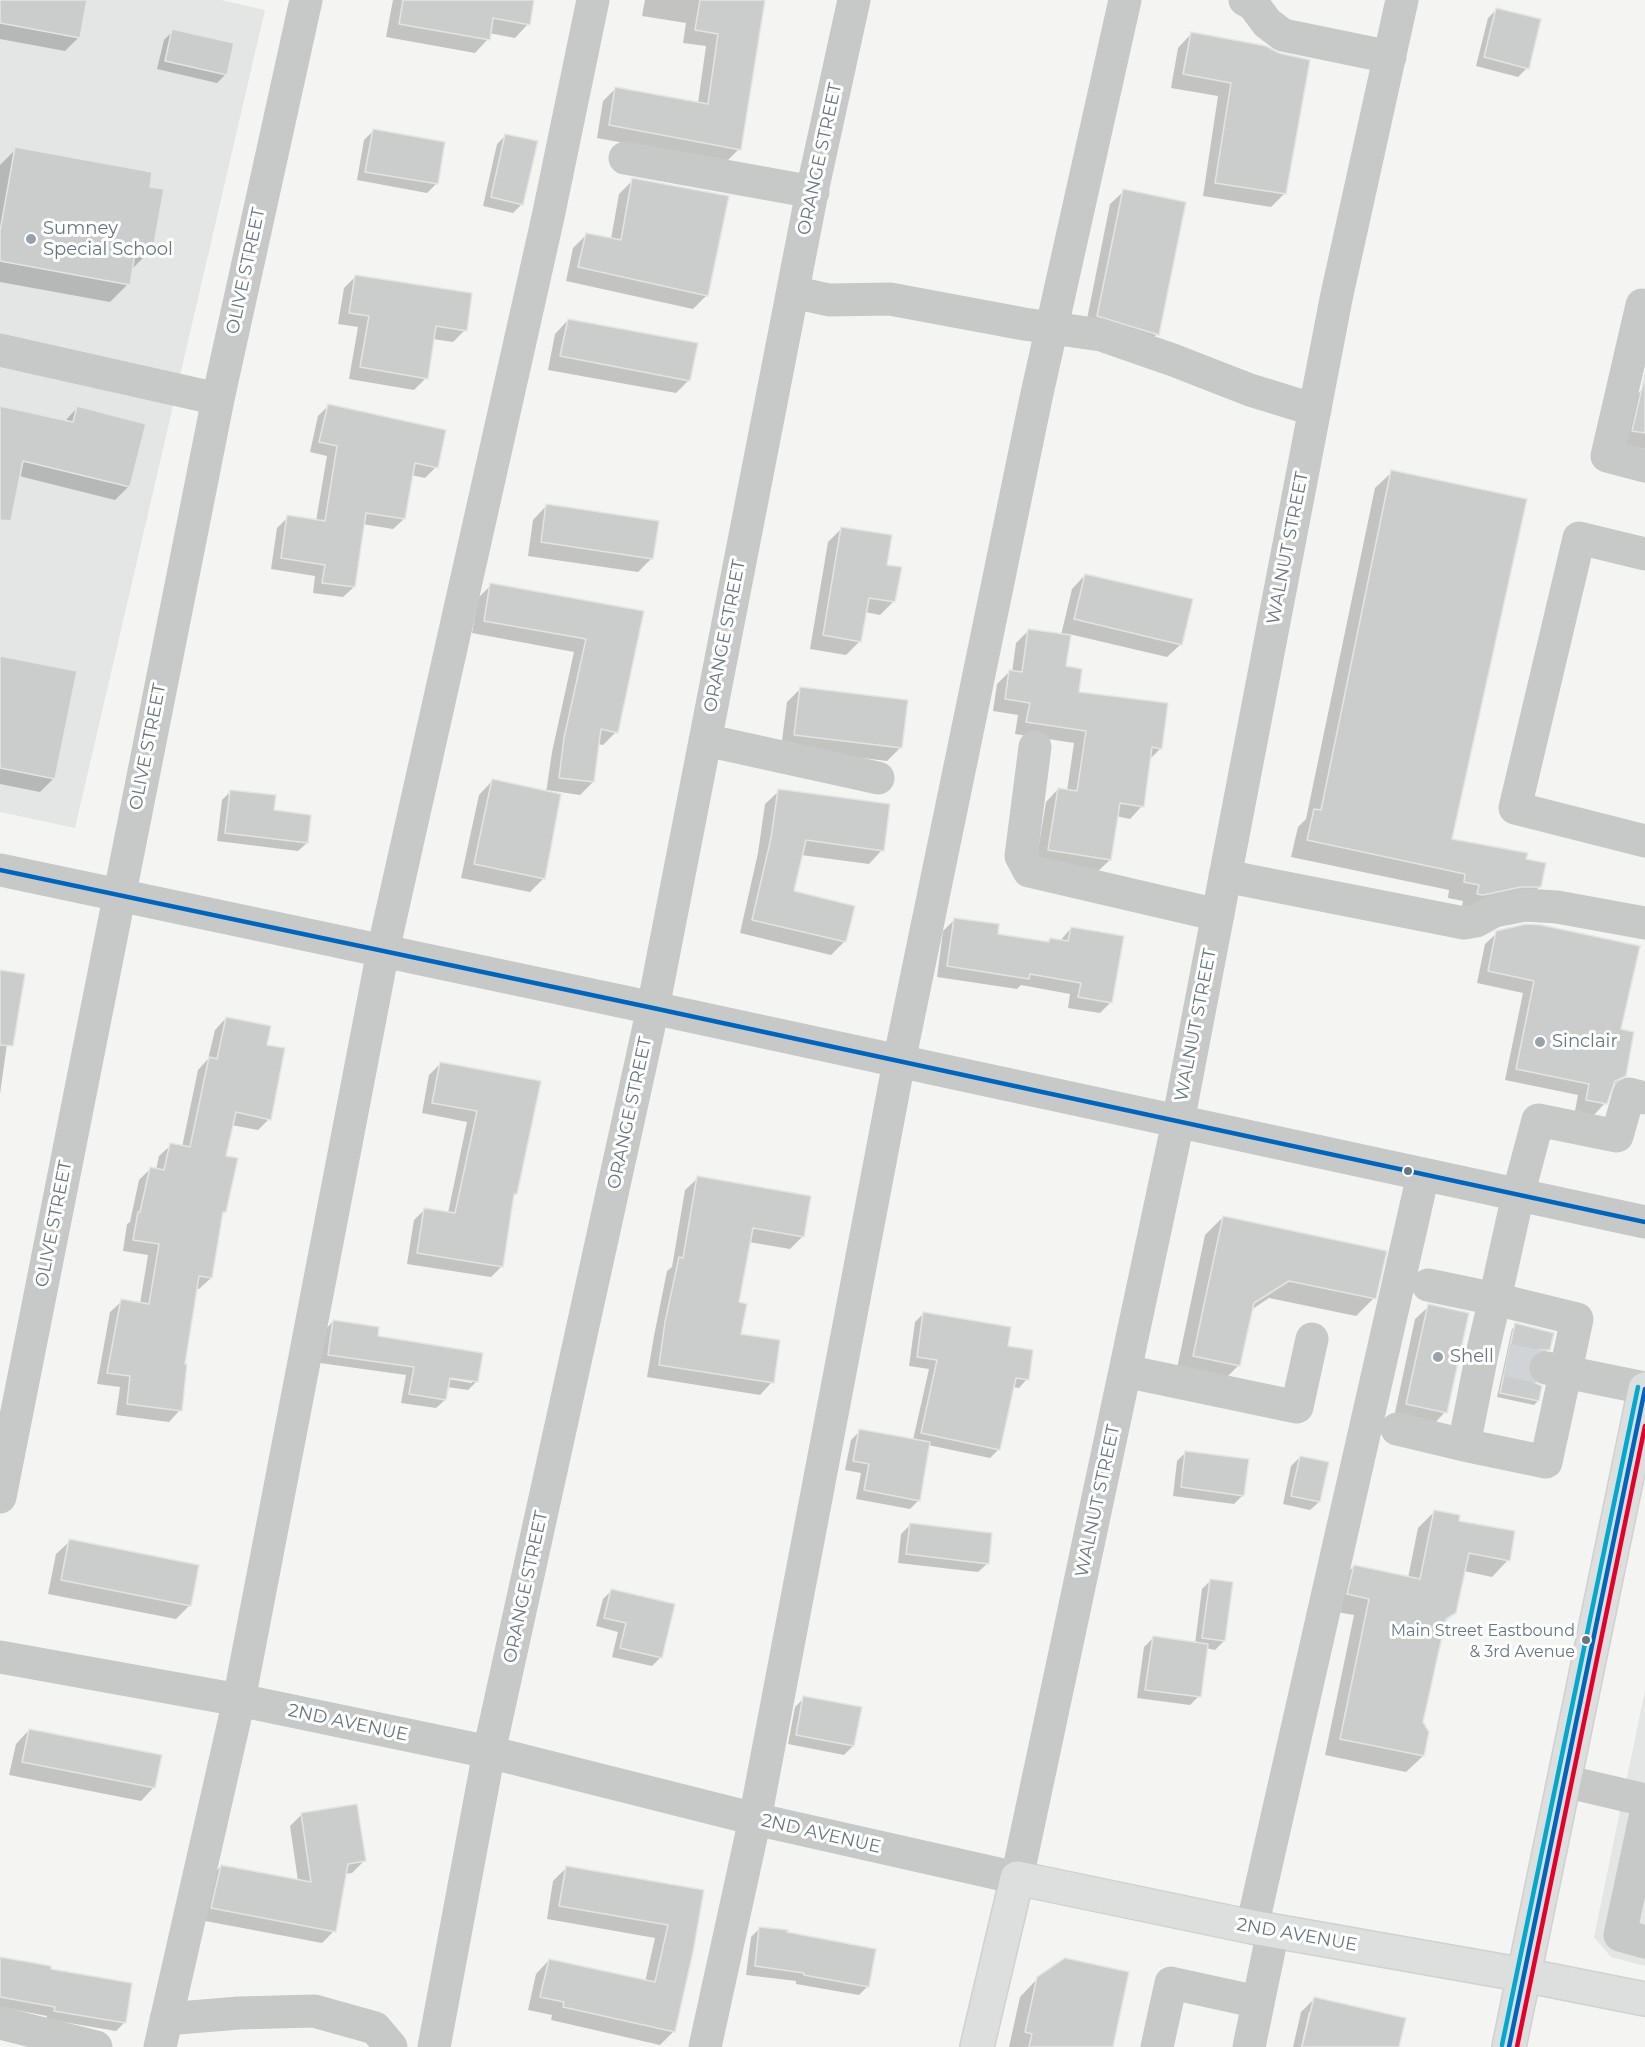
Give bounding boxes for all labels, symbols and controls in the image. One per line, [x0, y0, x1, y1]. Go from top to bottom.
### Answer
street label: ORANGE STREET [793, 81, 847, 237]
street label: OLIVE STREET [222, 206, 270, 336]
place label: Sumney Special School [43, 218, 173, 260]
marker: Sumney Special School [24, 232, 38, 246]
street label: WALNUT STREET [1263, 470, 1313, 626]
street label: ORANGE STREET [700, 558, 750, 714]
street label: OLIVE STREET [125, 682, 171, 812]
street label: WALNUT STREET [1171, 947, 1221, 1103]
place label: Sinclair [1552, 1031, 1618, 1053]
street label: ORANGE STREET [603, 1035, 657, 1191]
marker: Sinclair [1533, 1035, 1547, 1049]
street label: OLIVE STREET [31, 1159, 77, 1289]
unlabelled marker [1402, 1165, 1414, 1177]
place label: Shell [1450, 1346, 1494, 1368]
marker: Shell [1431, 1350, 1445, 1364]
street label: WALNUT STREET [1071, 1423, 1125, 1579]
street label: ORANGE STREET [499, 1509, 553, 1665]
place label: Main Street Eastbound & 3rd Avenue [1391, 1621, 1575, 1659]
marker: Main Street Eastbound & 3rd Avenue [1580, 1634, 1592, 1646]
street label: 2ND AVENUE [286, 1700, 410, 1746]
street label: 2ND AVENUE [759, 1810, 883, 1858]
street label: 2ND AVENUE [1235, 1914, 1359, 1956]

